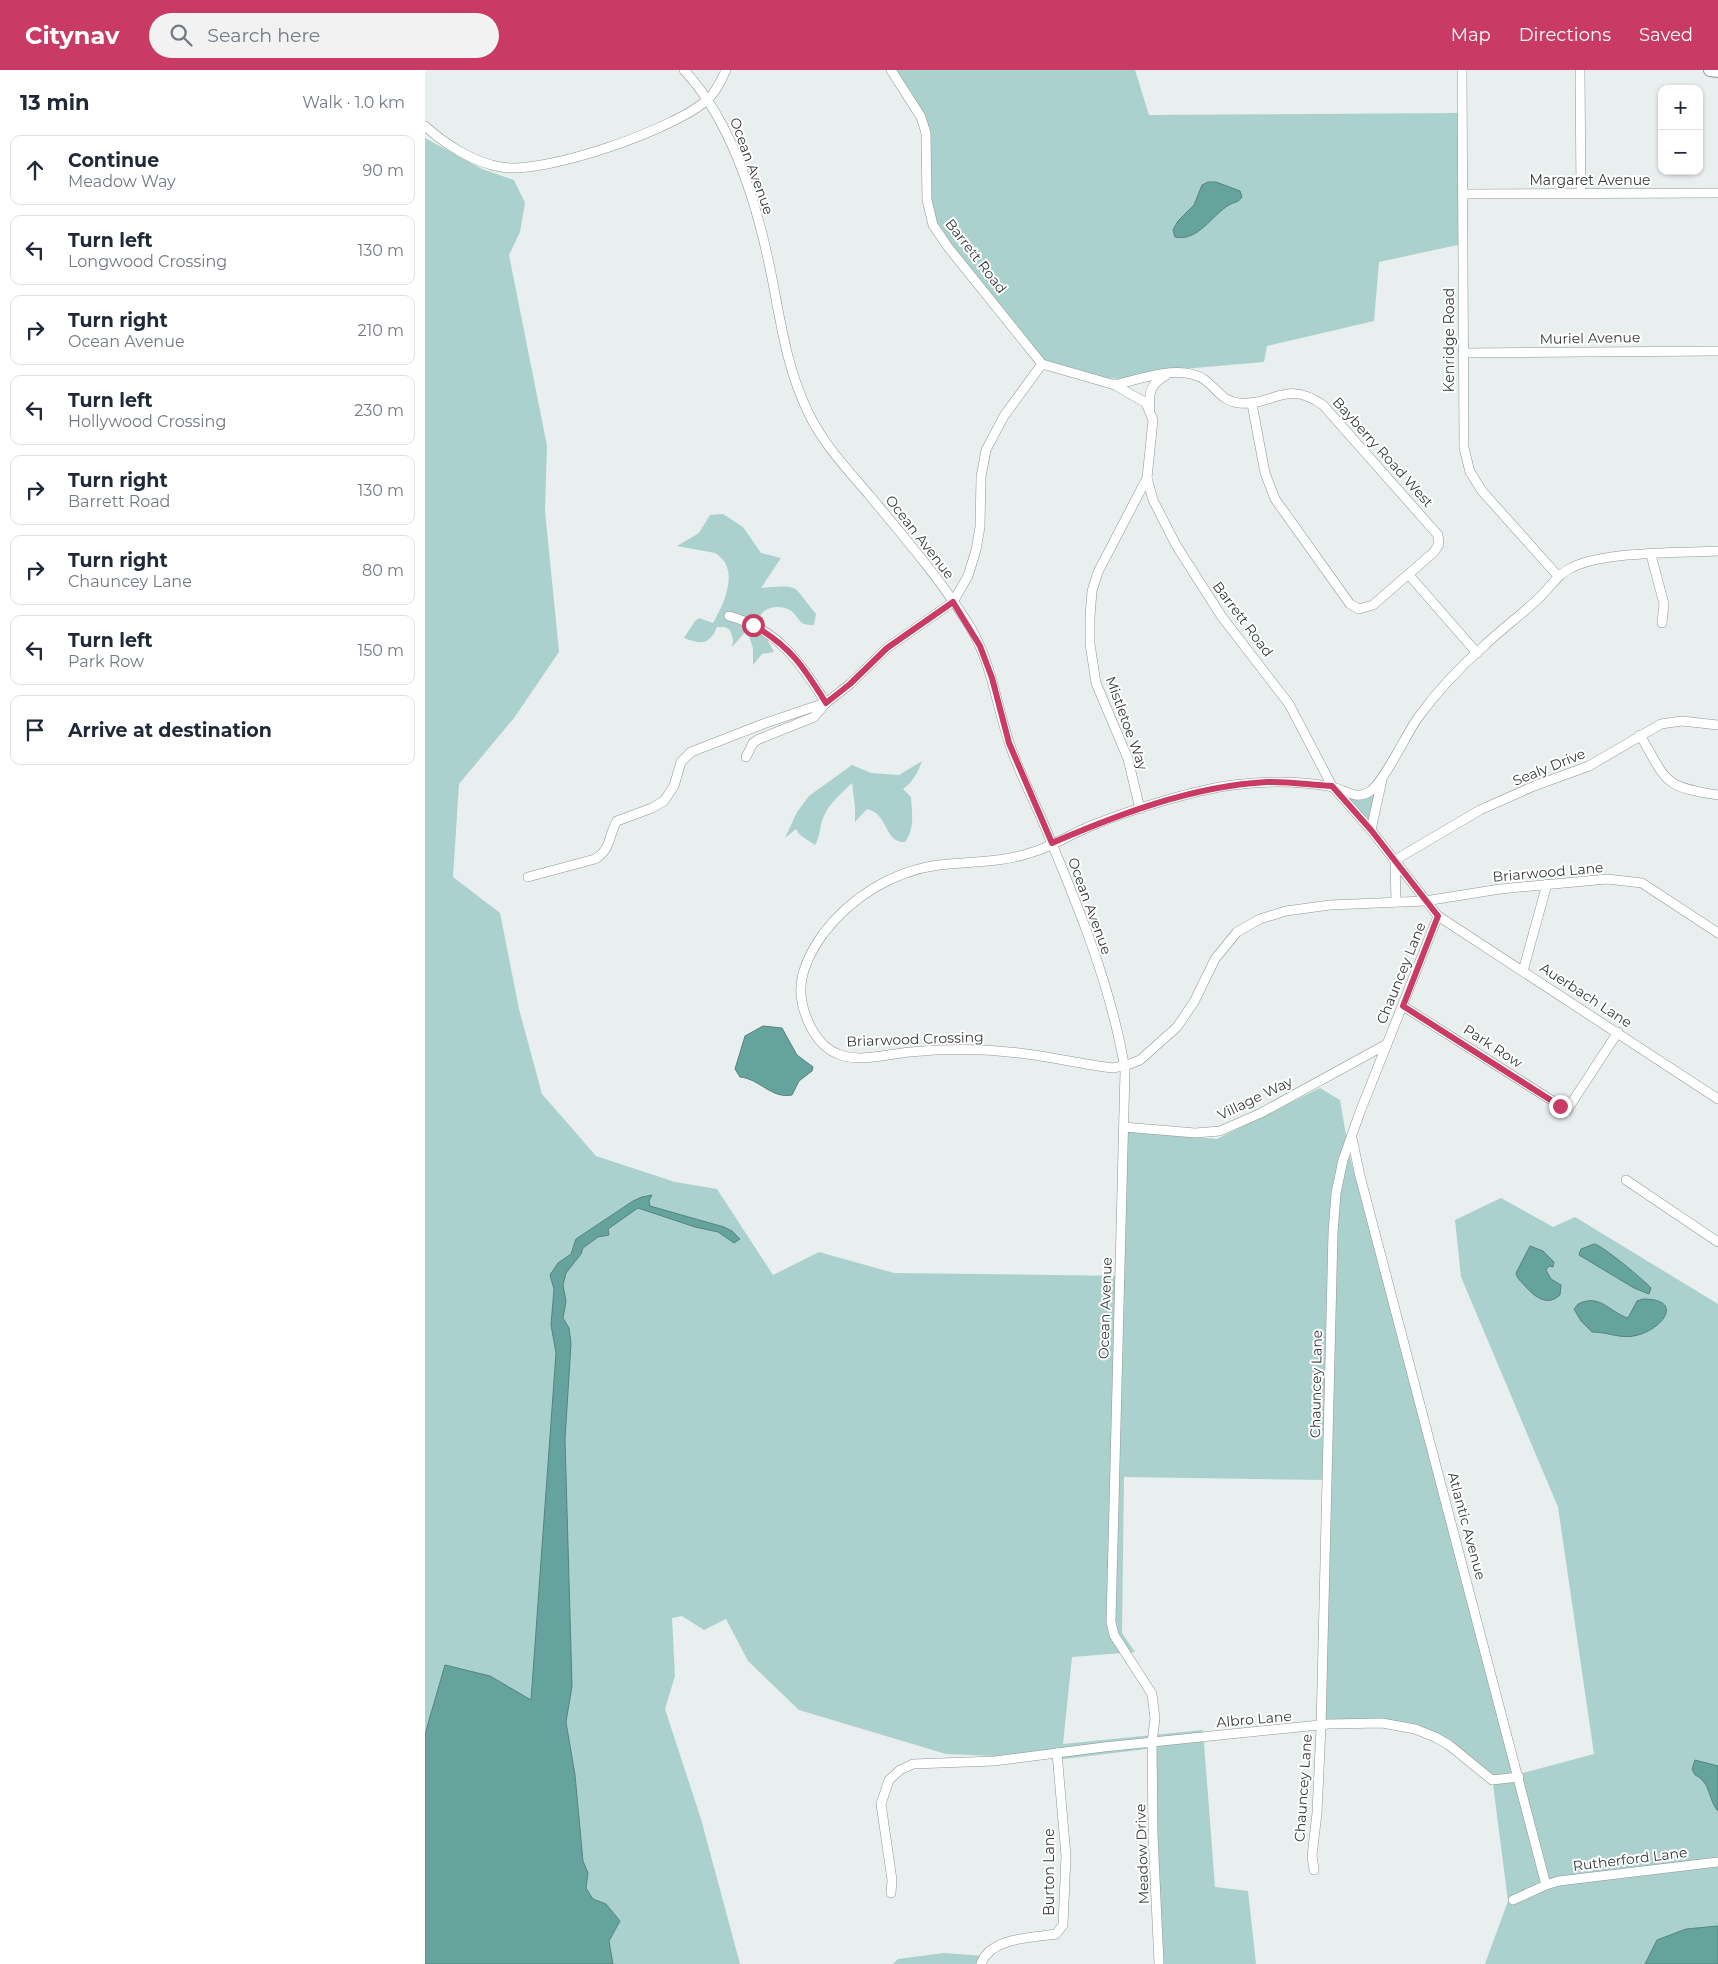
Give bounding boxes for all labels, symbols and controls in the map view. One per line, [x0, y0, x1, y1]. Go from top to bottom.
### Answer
search box [149, 13, 499, 58]
text: Citynav [25, 21, 119, 50]
icon: search [167, 21, 195, 49]
text: Search here [207, 24, 320, 47]
text: Map [1451, 24, 1491, 46]
text: Directions [1519, 24, 1611, 46]
text: Saved [1639, 24, 1693, 46]
map controls [1658, 85, 1703, 175]
button: + [1658, 85, 1703, 130]
text: 13 min [20, 90, 89, 115]
text: Walk · 1.0 km [302, 93, 405, 112]
street label: Ocean Avenue [726, 115, 778, 217]
button: − [1658, 130, 1703, 175]
text: Continue [68, 149, 159, 172]
icon: ahead [21, 156, 49, 184]
text: 90 m [362, 161, 404, 180]
street label: Margaret Avenue [1530, 171, 1651, 189]
text: Meadow Way [68, 172, 176, 191]
street label: Barrett Road [941, 215, 1011, 297]
text: Turn left [68, 229, 153, 252]
icon: left [21, 236, 49, 264]
text: 130 m [357, 241, 404, 260]
text: Longwood Crossing [68, 252, 227, 271]
street label: Kenridge Road [1440, 288, 1458, 392]
text: Turn right [68, 309, 168, 332]
icon: right [21, 316, 49, 344]
text: 210 m [357, 321, 404, 340]
street label: Muriel Avenue [1539, 328, 1641, 348]
text: Ocean Avenue [68, 332, 185, 351]
text: Turn left [68, 389, 153, 412]
street label: Bayberry Road West [1329, 393, 1438, 511]
icon: left [21, 396, 49, 424]
text: 230 m [354, 401, 404, 420]
text: Hollywood Crossing [68, 412, 226, 431]
text: Turn right [68, 469, 168, 492]
icon: right [21, 476, 49, 504]
text: 130 m [357, 481, 404, 500]
street label: Ocean Avenue [882, 491, 958, 583]
text: Barrett Road [68, 492, 170, 511]
text: Turn right [68, 549, 168, 572]
icon: right [21, 556, 49, 584]
text: 80 m [362, 561, 404, 580]
text: Chauncey Lane [68, 572, 192, 591]
street label: Barrett Road [1209, 578, 1277, 660]
route start [742, 614, 765, 637]
text: Turn left [68, 629, 153, 652]
icon: left [21, 636, 49, 664]
text: 150 m [357, 641, 404, 660]
text: Park Row [68, 652, 144, 671]
street label: Mistletoe Way [1102, 674, 1152, 773]
icon: arrive [21, 716, 49, 744]
text: Arrive at destination [68, 719, 272, 742]
street label: Sealy Drive [1510, 744, 1588, 790]
street label: Ocean Avenue [1064, 855, 1116, 957]
street label: Briarwood Lane [1492, 858, 1604, 886]
street label: Chauncey Lane [1372, 919, 1430, 1027]
street label: Auerbach Lane [1537, 959, 1635, 1031]
street label: Park Row [1460, 1020, 1526, 1072]
street label: Briarwood Crossing [846, 1028, 984, 1050]
street label: Village Way [1215, 1072, 1296, 1124]
route end [1549, 1095, 1572, 1118]
street label: Ocean Avenue [1094, 1257, 1116, 1359]
street label: Chauncey Lane [1306, 1330, 1326, 1438]
street label: Atlantic Avenue [1444, 1470, 1490, 1582]
street label: Albro Lane [1216, 1707, 1292, 1731]
street label: Chauncey Lane [1290, 1733, 1316, 1843]
street label: Meadow Drive [1131, 1803, 1153, 1905]
street label: Burton Lane [1040, 1828, 1058, 1916]
street label: Rutherford Lane [1572, 1843, 1688, 1875]

